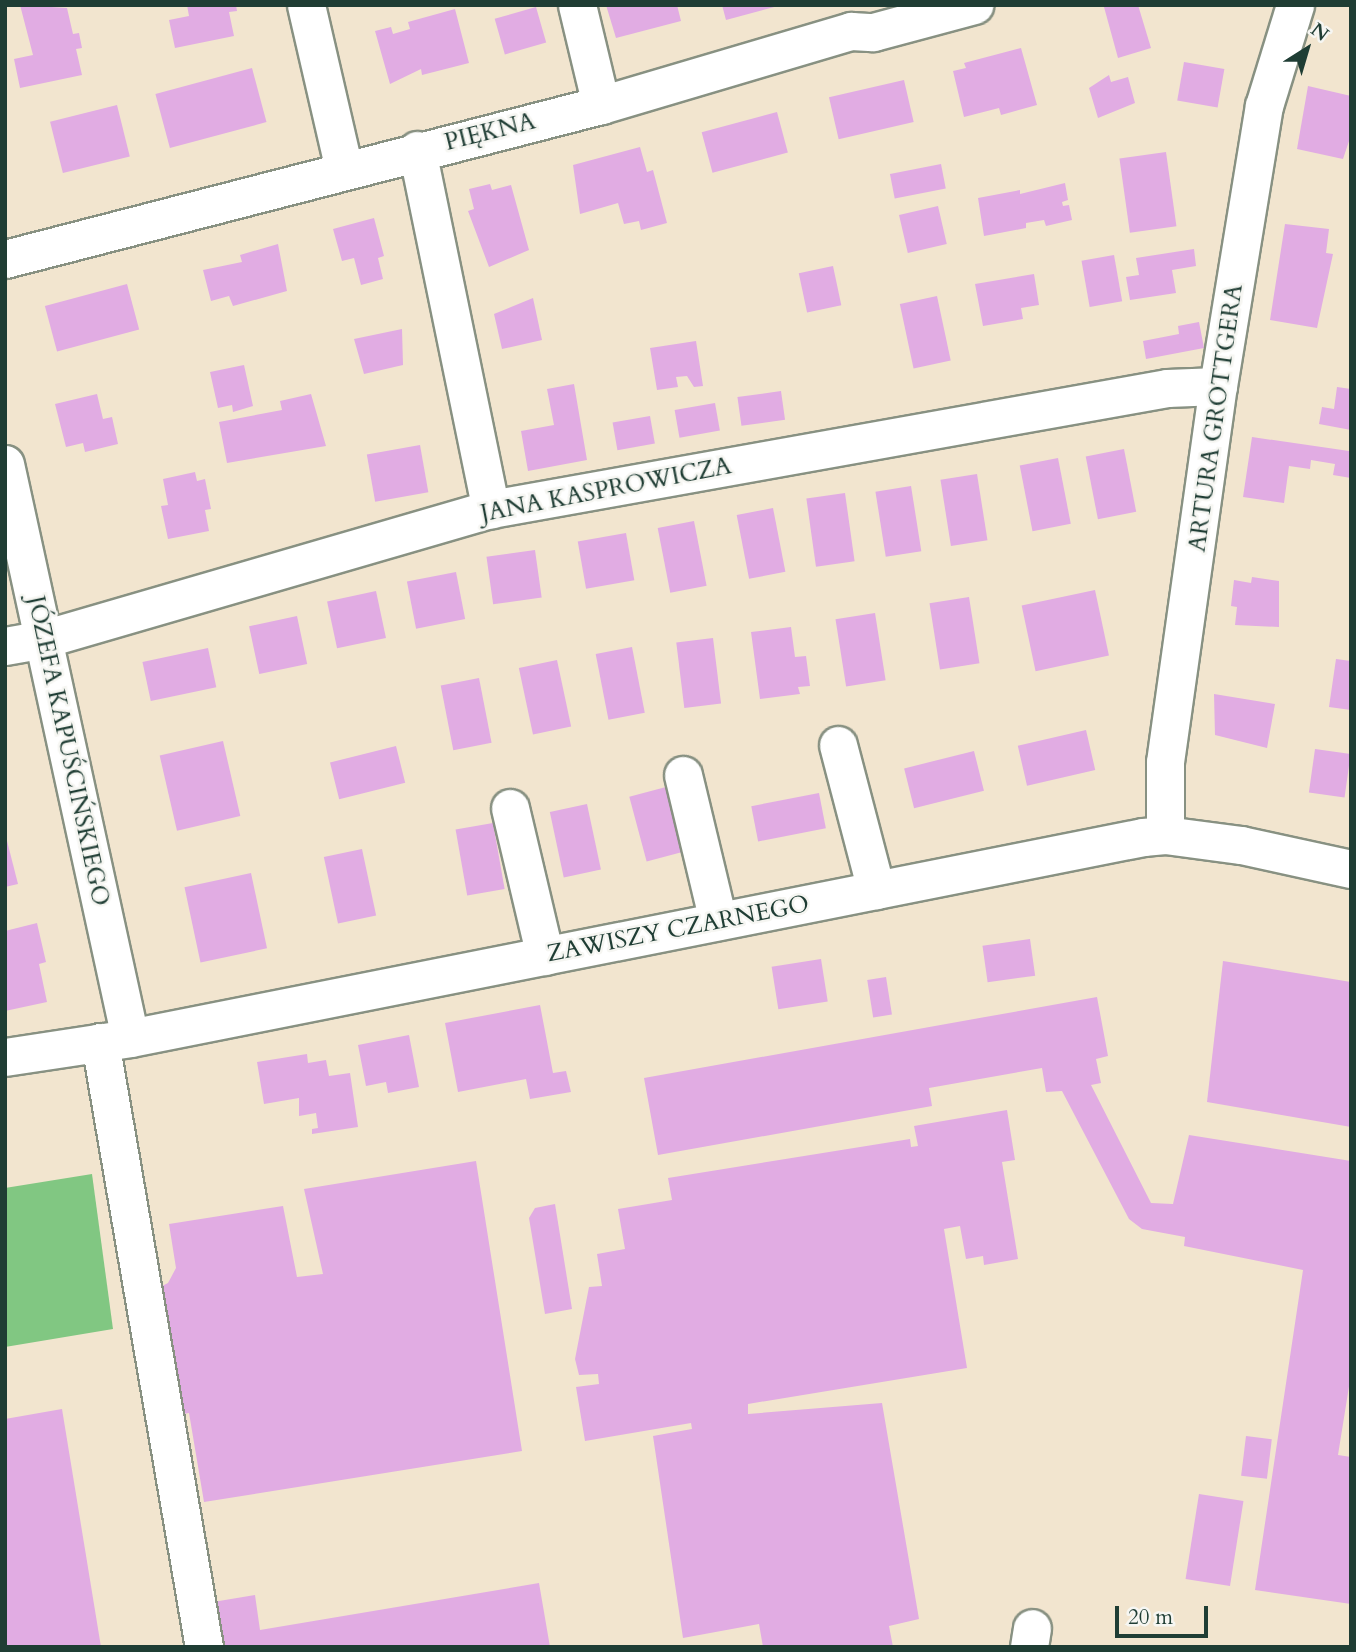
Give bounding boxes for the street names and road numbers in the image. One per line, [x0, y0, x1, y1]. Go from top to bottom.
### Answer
street label: PIĘKNA [442, 107, 538, 157]
street label: ARTURA GROTTGERA [1183, 282, 1249, 554]
street label: JANA KASPROWICZA [478, 452, 734, 528]
street label: JÓZEFA KAPUŚCIŃSKIEGO [21, 593, 115, 909]
street label: ZAWISZY CZARNEGO [544, 889, 812, 969]

